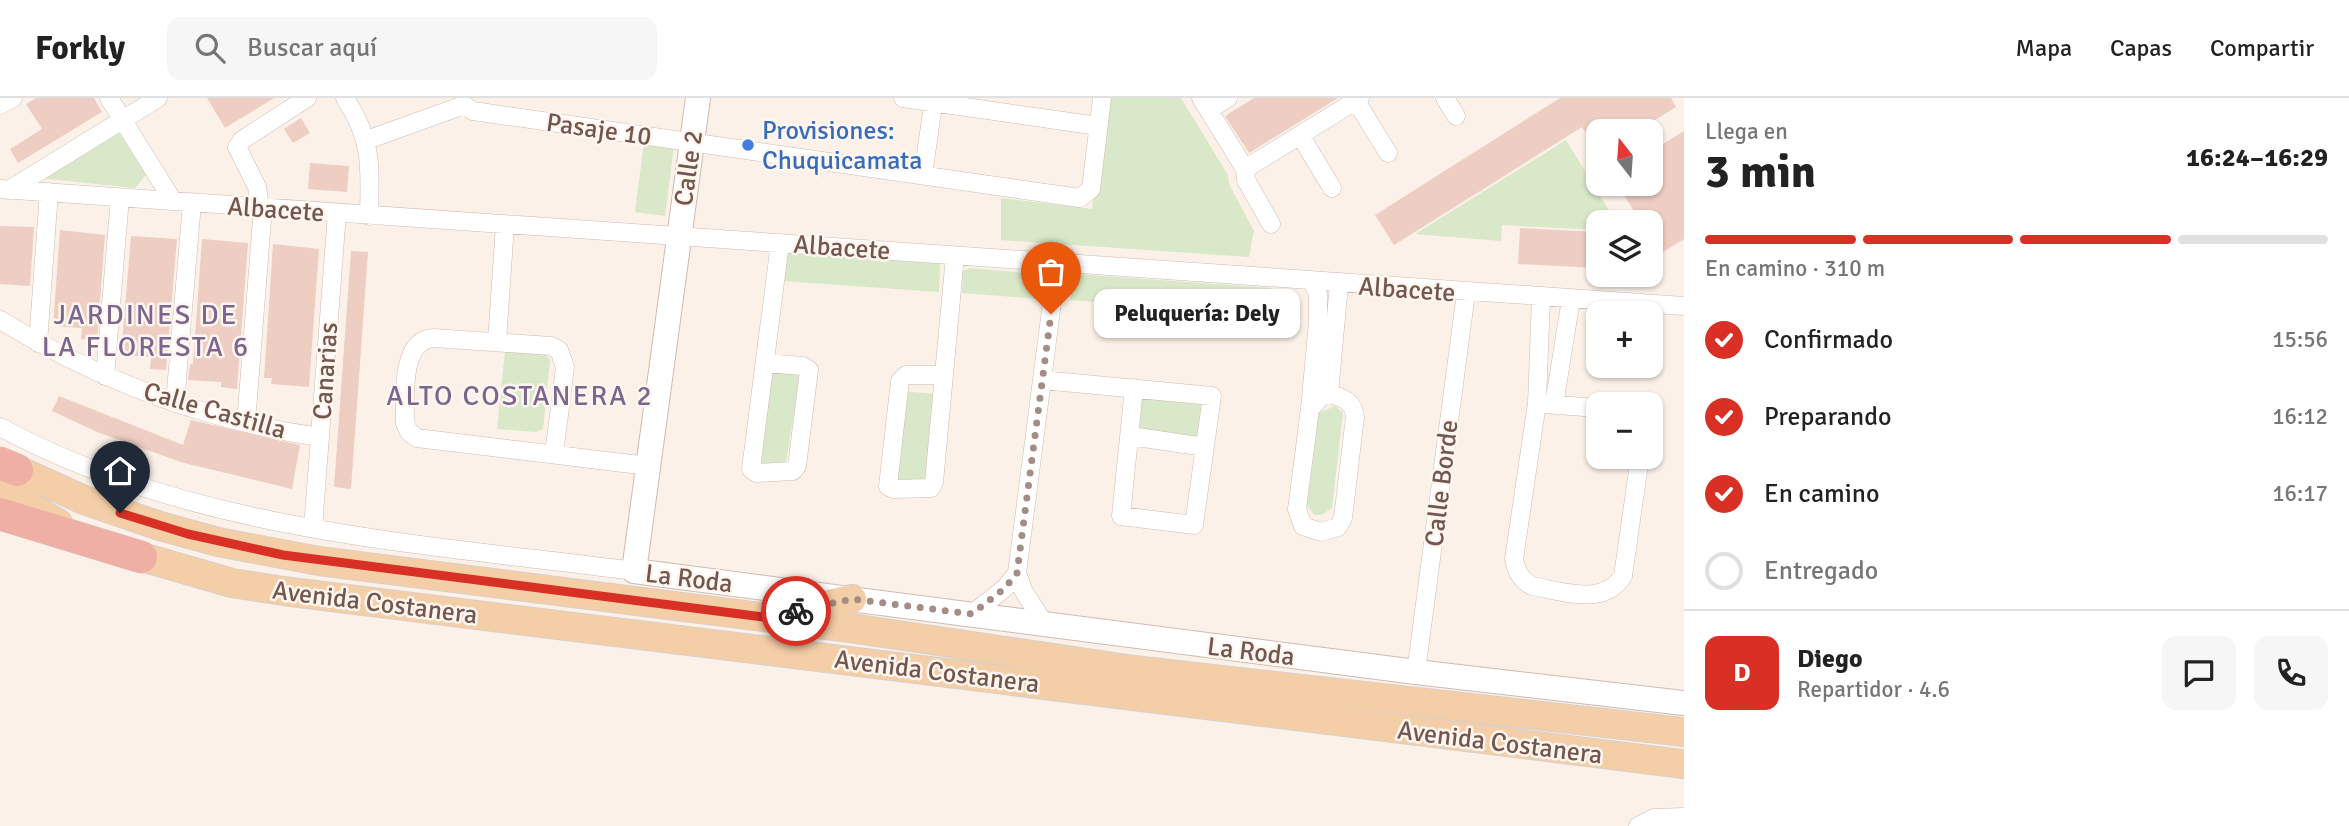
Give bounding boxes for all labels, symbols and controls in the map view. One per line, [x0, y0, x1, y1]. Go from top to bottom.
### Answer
search box [167, 17, 657, 80]
text: Forkly [35, 28, 125, 69]
icon: search [191, 29, 229, 67]
text: Buscar aquí [247, 32, 377, 64]
text: Mapa [2016, 33, 2072, 63]
text: Capas [2110, 33, 2172, 63]
text: Compartir [2210, 33, 2314, 63]
street label: Pasaje 10 [544, 107, 654, 153]
place label: Provisiones: Chuquicamata [762, 115, 922, 177]
text: Llega en [1705, 117, 1788, 146]
north arrow [1586, 119, 1662, 196]
map controls [1586, 119, 1663, 469]
street label: Calle 2 [668, 128, 710, 208]
marker: Provisiones: Chuquicamata [740, 137, 756, 153]
text: 16:24–16:29 [2186, 142, 2328, 174]
text: 3 min [1705, 144, 1816, 200]
street label: Albacete [226, 191, 325, 229]
button: layers [1586, 210, 1663, 287]
street label: Albacete [792, 229, 891, 267]
pin [1021, 242, 1081, 314]
icon: bag [1032, 253, 1070, 291]
text: En camino · 310 m [1705, 254, 1885, 283]
street label: Albacete [1357, 271, 1456, 309]
callout: Peluquería: Dely [1093, 290, 1300, 339]
district label: JARDINES DE LA FLORESTA 6 [42, 298, 250, 364]
text: Peluquería: Dely [1114, 299, 1280, 328]
button: + [1586, 301, 1663, 378]
street label: Canarias [307, 321, 345, 421]
icon: check [1705, 321, 1743, 359]
text: Confirmado [1764, 324, 1893, 356]
text: 15:56 [2272, 325, 2328, 354]
street label: Calle Castilla [140, 375, 290, 447]
district label: ALTO COSTANERA 2 [386, 379, 654, 413]
button: − [1586, 392, 1663, 469]
icon: check [1705, 398, 1743, 436]
text: Preparando [1764, 401, 1891, 433]
text: 16:12 [2272, 402, 2328, 431]
street label: Calle Borde [1418, 418, 1466, 548]
pin [90, 441, 150, 513]
icon: home [101, 452, 139, 490]
icon: check [1705, 475, 1743, 513]
text: En camino [1764, 478, 1880, 510]
text: 16:17 [2272, 479, 2328, 508]
text: Entregado [1764, 555, 1878, 587]
street label: La Roda [643, 558, 734, 600]
street label: Avenida Costanera [271, 575, 479, 631]
courier [761, 576, 831, 646]
icon: bike [777, 592, 815, 630]
street label: La Roda [1205, 631, 1296, 673]
button: chat [2162, 636, 2236, 710]
button: phone [2254, 636, 2328, 710]
text: Diego [1797, 643, 1863, 675]
street label: Avenida Costanera [833, 644, 1041, 700]
text: D [1733, 657, 1751, 689]
text: Repartidor · 4.6 [1797, 675, 1950, 704]
street label: Avenida Costanera [1396, 715, 1604, 771]

